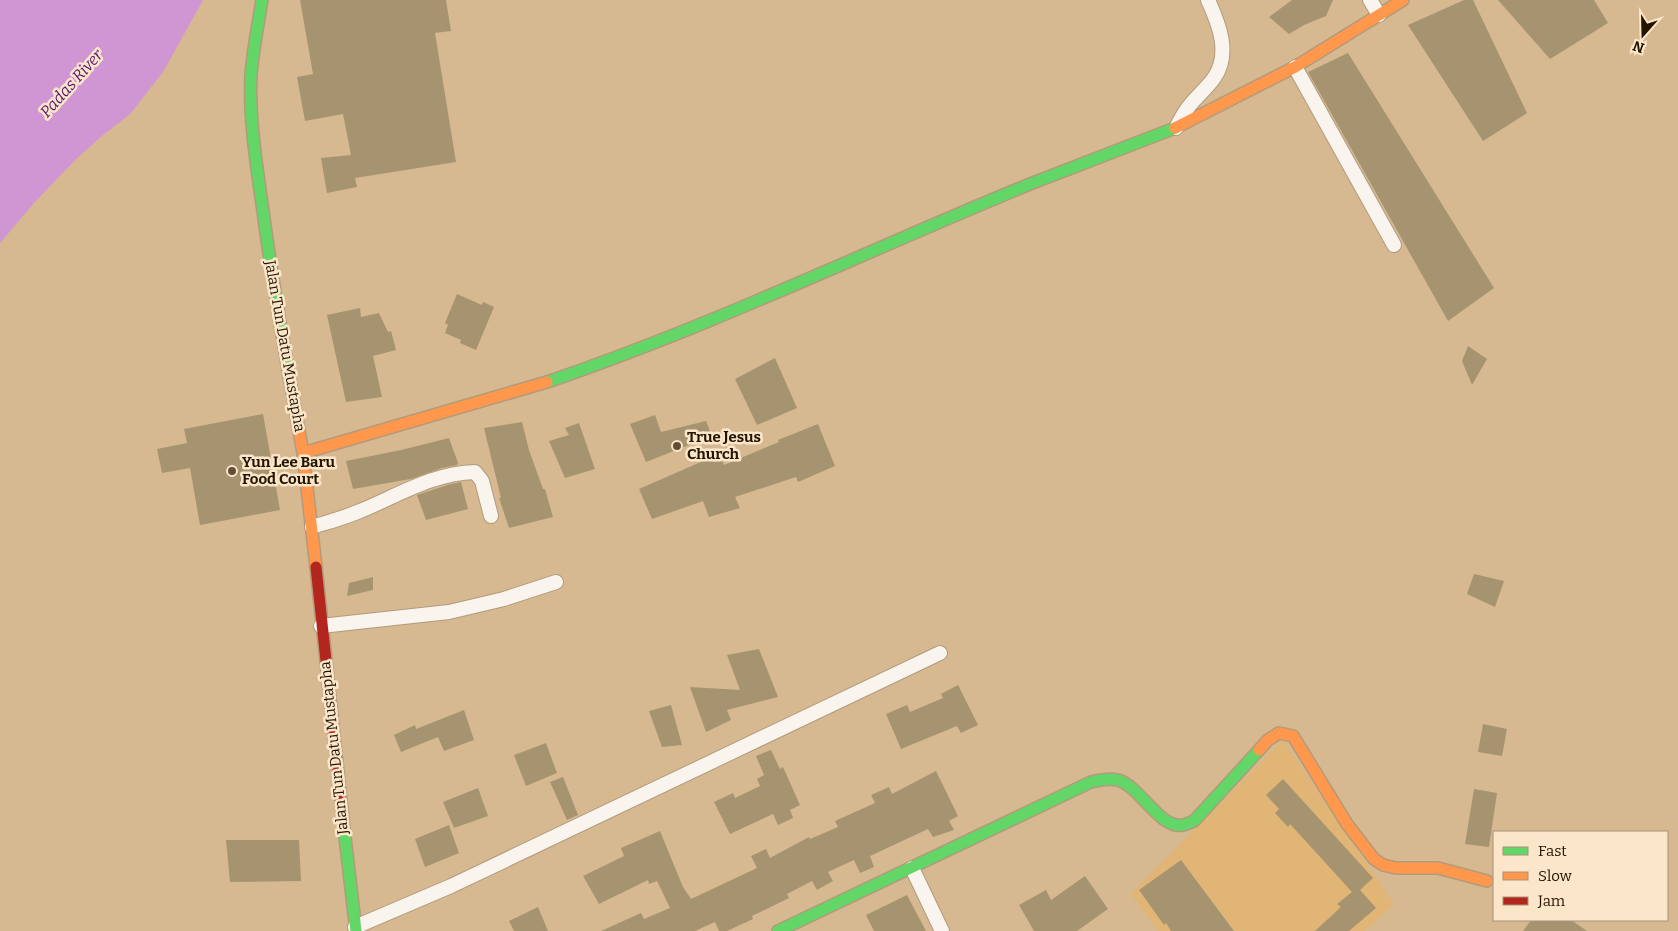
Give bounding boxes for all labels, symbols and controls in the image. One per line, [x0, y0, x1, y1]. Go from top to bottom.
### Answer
north arrow [1618, 10, 1668, 60]
text: N [1631, 37, 1647, 57]
water label: Padas River [36, 44, 108, 121]
street label: Jalan Tun Datu Mustapha [261, 258, 309, 433]
place label: True Jesus Church [687, 428, 761, 463]
marker: True Jesus Church [671, 440, 683, 452]
place label: Yun Lee Baru Food Court [242, 453, 335, 488]
marker: Yun Lee Baru Food Court [226, 465, 238, 477]
street label: Jalan Tun Datu Mustapha [316, 660, 352, 837]
legend [1493, 831, 1668, 921]
text: Fast [1538, 842, 1567, 860]
text: Slow [1538, 867, 1573, 885]
text: Jam [1537, 892, 1566, 910]

